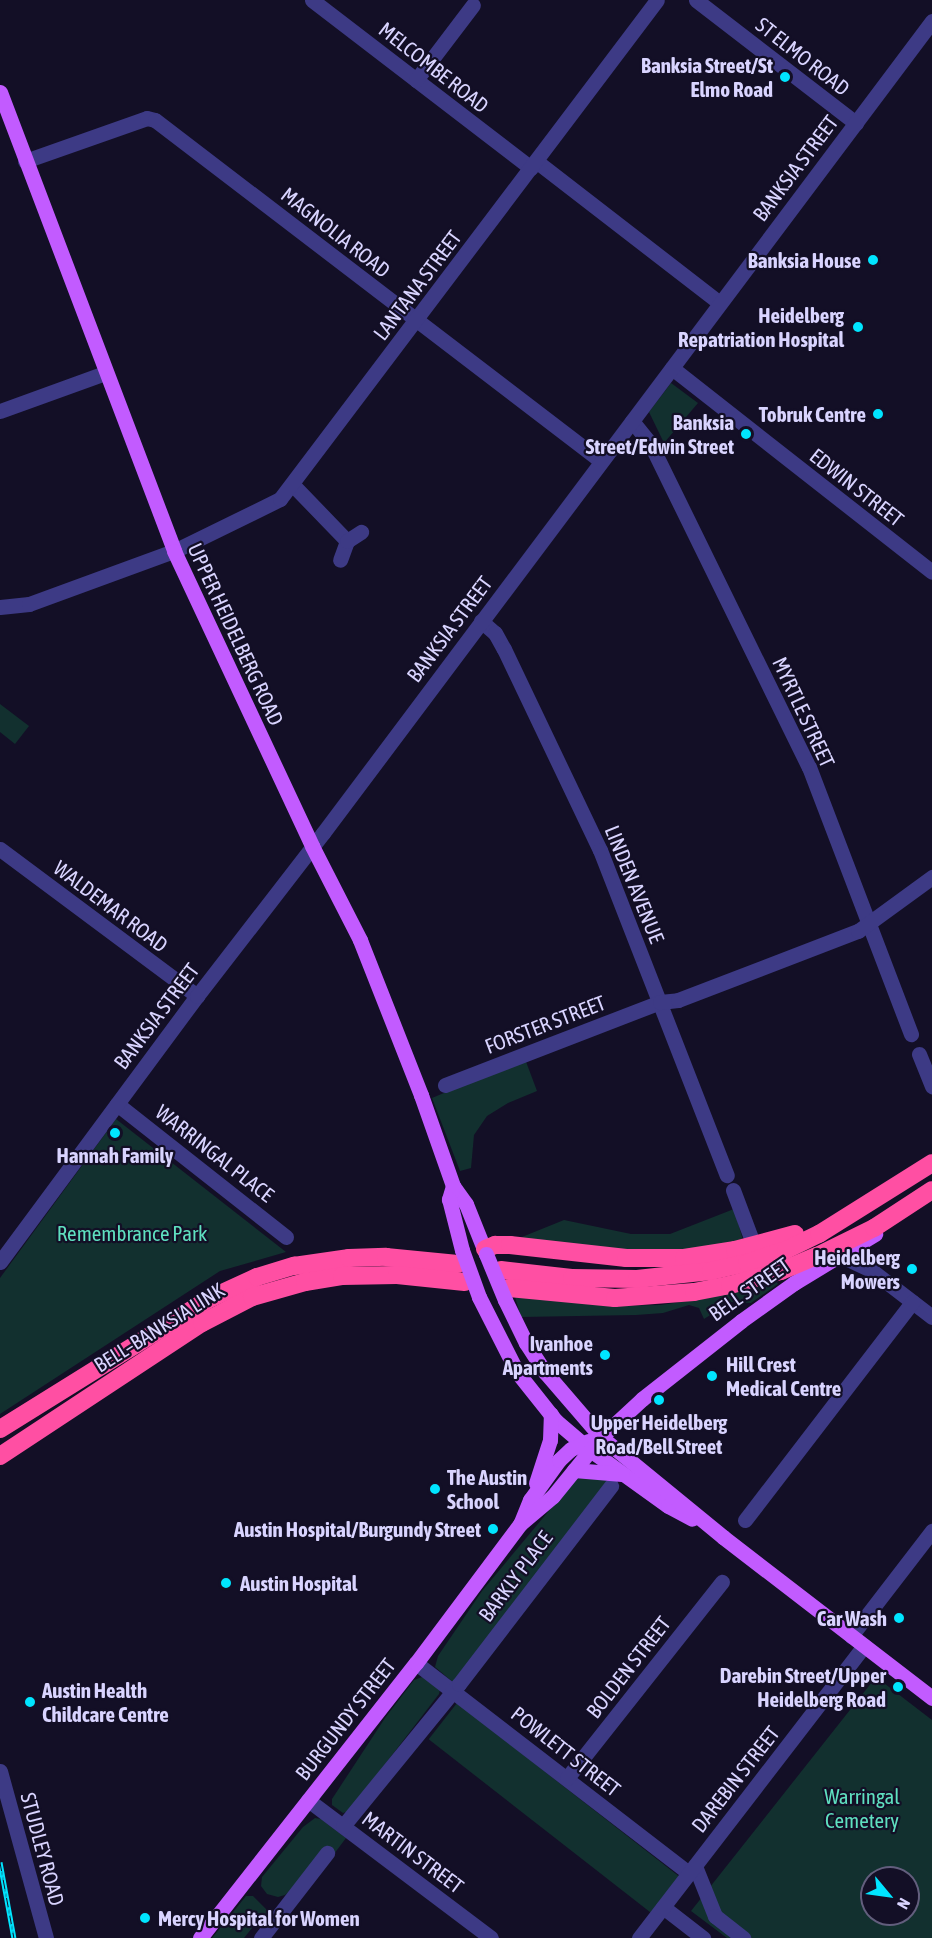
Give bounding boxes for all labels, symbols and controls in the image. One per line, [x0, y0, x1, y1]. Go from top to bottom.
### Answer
street label: ST ELMO ROAD [751, 12, 855, 100]
street label: MELCOMBE ROAD [374, 16, 494, 118]
place label: Banksia Street/St Elmo Road [641, 52, 773, 102]
marker: Banksia Street/St Elmo Road [778, 70, 792, 84]
street label: BANKSIA STREET [747, 110, 843, 226]
street label: MAGNOLIA ROAD [276, 182, 396, 282]
street label: LANTANA STREET [368, 225, 466, 345]
place label: Banksia House [748, 247, 861, 273]
marker: Banksia House [866, 253, 880, 267]
place label: Heidelberg Repatriation Hospital [678, 302, 844, 352]
marker: Heidelberg Repatriation Hospital [849, 318, 867, 336]
place label: Tobruk Centre [759, 401, 866, 427]
marker: Tobruk Centre [871, 407, 885, 421]
place label: Banksia Street/Edwin Street [585, 409, 734, 459]
marker: Banksia Street/Edwin Street [739, 427, 753, 441]
street label: EDWIN STREET [805, 443, 909, 531]
street label: UPPER HEIDELBERG ROAD [183, 539, 289, 729]
street label: BANKSIA STREET [401, 571, 497, 687]
street label: MYRTLE STREET [767, 653, 841, 771]
street label: LINDEN AVENUE [600, 821, 670, 947]
street label: WALDEMAR ROAD [49, 855, 173, 957]
street label: BANKSIA STREET [108, 958, 204, 1074]
street label: FORSTER STREET [481, 989, 609, 1059]
street label: WARRINGAL PLACE [151, 1099, 279, 1207]
marker: Hannah Family [108, 1126, 122, 1140]
place label: Hannah Family [57, 1142, 173, 1168]
park label: Remembrance Park [57, 1220, 207, 1246]
place label: Heidelberg Mowers [814, 1244, 900, 1294]
street label: BELL STREET [703, 1252, 795, 1326]
marker: Heidelberg Mowers [905, 1262, 919, 1276]
street label: BELL–BANKSIA LINK [89, 1277, 229, 1377]
place label: Ivanhoe Apartments [503, 1330, 593, 1380]
marker: Ivanhoe Apartments [598, 1348, 612, 1362]
place label: Hill Crest Medical Centre [726, 1351, 841, 1401]
marker: Hill Crest Medical Centre [703, 1367, 721, 1385]
marker: Upper Heidelberg Road/Bell Street [652, 1393, 666, 1407]
place label: Upper Heidelberg Road/Bell Street [591, 1409, 727, 1459]
place label: The Austin School [447, 1464, 527, 1514]
marker: The Austin School [428, 1482, 442, 1496]
place label: Austin Hospital/Burgundy Street [234, 1516, 481, 1542]
marker: Austin Hospital/Burgundy Street [486, 1522, 500, 1536]
street label: BARKLY PLACE [473, 1526, 557, 1626]
place label: Austin Hospital [240, 1570, 357, 1596]
marker: Austin Hospital [217, 1574, 235, 1592]
place label: Car Wash [817, 1605, 887, 1631]
street label: BOLDEN STREET [581, 1611, 675, 1723]
marker: Car Wash [892, 1611, 906, 1625]
street label: BURGUNDY STREET [290, 1653, 400, 1785]
place label: Darebin Street/Upper Heidelberg Road [720, 1662, 886, 1712]
place label: Austin Health Childcare Centre [42, 1677, 169, 1727]
marker: Darebin Street/Upper Heidelberg Road [891, 1680, 905, 1694]
marker: Austin Health Childcare Centre [23, 1695, 37, 1709]
street label: POWLETT STREET [506, 1701, 626, 1801]
street label: DAREBIN STREET [686, 1721, 784, 1837]
park label: Warringal Cemetery [824, 1783, 900, 1833]
street label: STUDLEY ROAD [16, 1790, 70, 1908]
street label: MARTIN STREET [357, 1806, 469, 1898]
north arrow [860, 1866, 920, 1926]
text: N [894, 1895, 914, 1912]
place label: Mercy Hospital for Women [158, 1905, 360, 1931]
marker: Mercy Hospital for Women [136, 1909, 154, 1927]

